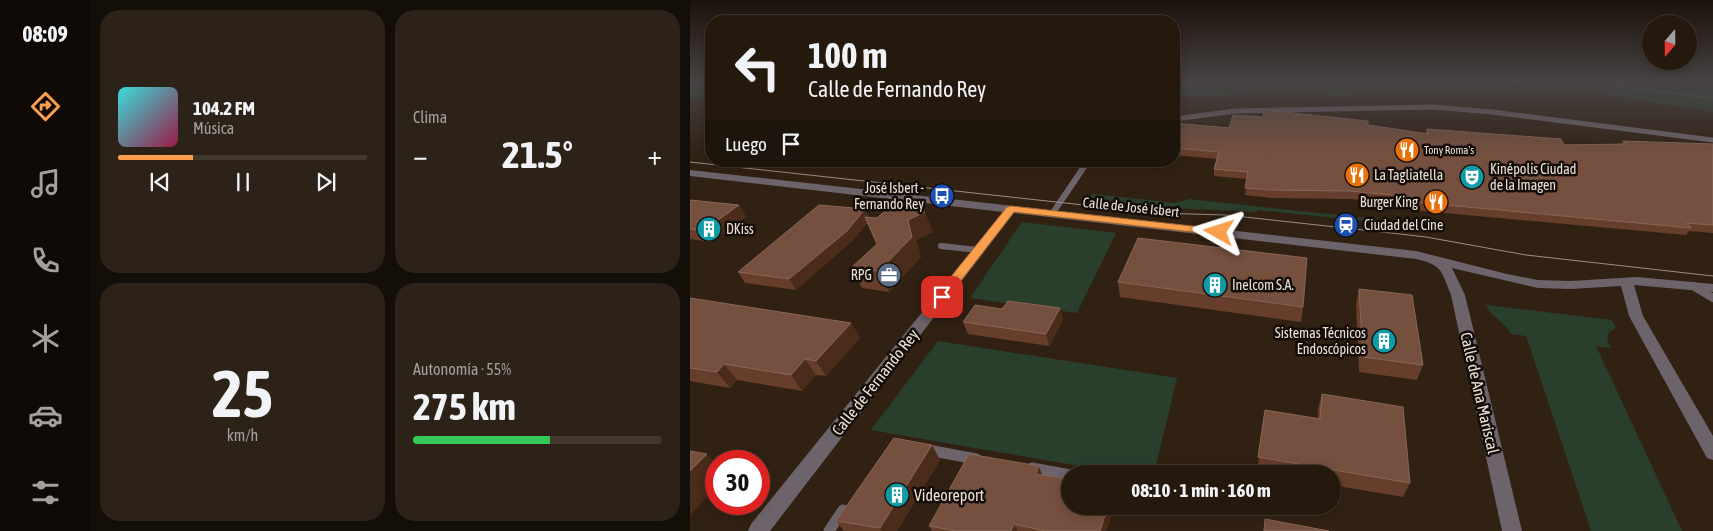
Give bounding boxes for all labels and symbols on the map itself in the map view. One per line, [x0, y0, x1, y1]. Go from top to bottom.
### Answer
north arrow [1642, 15, 1698, 70]
restaurant icon: Tony Roma's [1394, 137, 1420, 163]
place label: Tony Roma's [1424, 144, 1474, 156]
place label: Kinépolis Ciudad de la Imagen [1490, 161, 1576, 193]
restaurant icon: La Tagliatella [1344, 162, 1370, 188]
theatre icon: Kinépolis Ciudad de la Imagen [1459, 164, 1485, 190]
place label: La Tagliatella [1374, 167, 1443, 183]
place label: José Isbert - Fernando Rey [854, 180, 924, 212]
bus stop icon: José Isbert - Fernando Rey [929, 183, 955, 209]
restaurant icon: Burger King [1423, 189, 1449, 215]
street label: Calle de José Isbert [1082, 194, 1180, 220]
place label: Burger King [1360, 194, 1418, 210]
position arrow [1192, 205, 1244, 257]
station icon: Ciudad del Cine [1333, 212, 1359, 238]
building icon: DKiss [696, 216, 722, 242]
place label: Ciudad del Cine [1364, 217, 1443, 233]
place label: DKiss [726, 221, 754, 237]
office icon: RPG [876, 262, 902, 288]
place label: RPG [851, 267, 872, 283]
building icon: Inelcom S.A. [1202, 272, 1228, 298]
pin [921, 276, 963, 318]
place label: Inelcom S.A. [1232, 277, 1294, 293]
street label: Calle de Fernando Rey [828, 325, 923, 439]
place label: Sistemas Técnicos Endoscópicos [1275, 325, 1366, 357]
building icon: Sistemas Técnicos Endoscópicos [1371, 328, 1397, 354]
street label: Calle de Ana Mariscal [1457, 330, 1503, 456]
speed limit sign: 30 [705, 450, 770, 515]
building icon: Videoreport [884, 482, 910, 508]
place label: Videoreport [914, 486, 984, 505]

